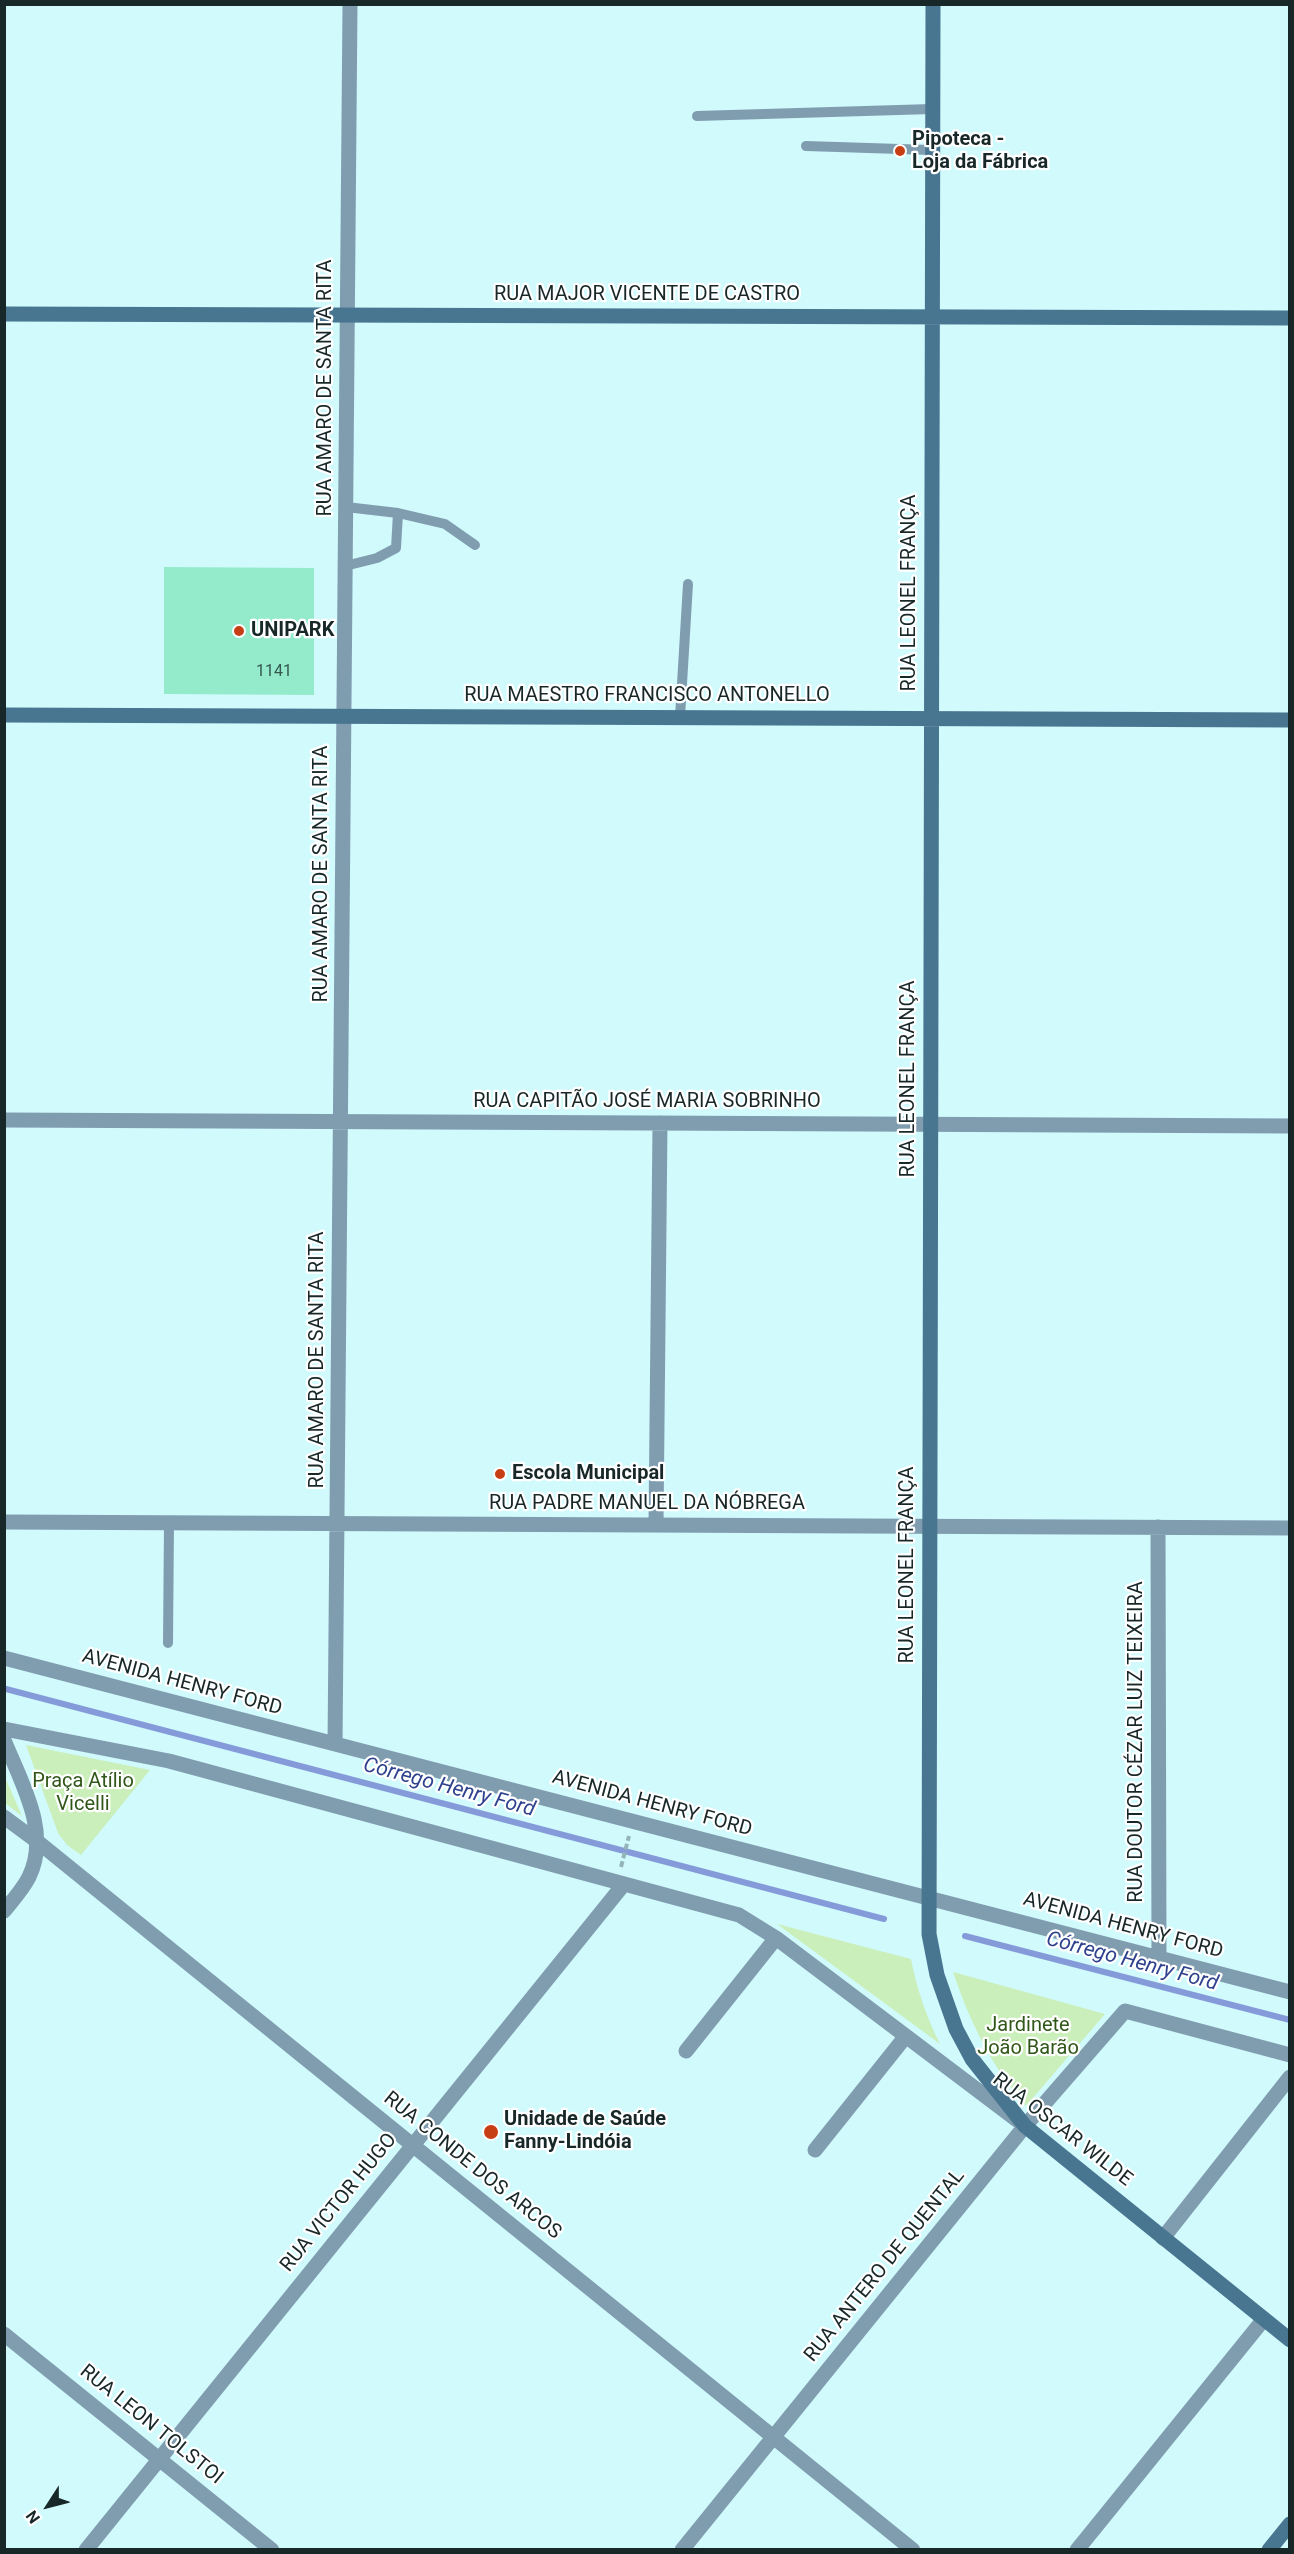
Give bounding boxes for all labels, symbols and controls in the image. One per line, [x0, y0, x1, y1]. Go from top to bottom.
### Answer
place label: Pipoteca - Loja da Fábrica [912, 128, 1048, 175]
marker: Pipoteca - Loja da Fábrica [893, 144, 907, 158]
street label: RUA AMARO DE SANTA RITA [314, 259, 338, 517]
street label: RUA MAJOR VICENTE DE CASTRO [494, 283, 800, 307]
street label: RUA LEONEL FRANÇA [898, 494, 922, 692]
place label: UNIPARK [251, 619, 334, 643]
marker: UNIPARK [232, 624, 246, 638]
house number: 1141 [256, 662, 292, 682]
street label: RUA MAESTRO FRANCISCO ANTONELLO [464, 684, 830, 708]
street label: RUA AMARO DE SANTA RITA [310, 745, 334, 1003]
street label: RUA LEONEL FRANÇA [897, 980, 921, 1178]
street label: RUA CAPITÃO JOSÉ MARIA SOBRINHO [473, 1090, 821, 1114]
street label: RUA AMARO DE SANTA RITA [306, 1231, 330, 1489]
place label: Escola Municipal [512, 1462, 664, 1486]
street label: RUA LEONEL FRANÇA [896, 1466, 920, 1664]
marker: Escola Municipal [493, 1467, 507, 1481]
street label: RUA PADRE MANUEL DA NÓBREGA [489, 1492, 805, 1516]
street label: RUA DOUTOR CÉZAR LUIZ TEIXEIRA [1125, 1581, 1149, 1903]
street label: AVENIDA HENRY FORD [79, 1645, 285, 1721]
water label: Córrego Henry Ford [360, 1753, 538, 1823]
street label: AVENIDA HENRY FORD [549, 1766, 755, 1842]
park label: Praça Atílio Vicelli [32, 1770, 134, 1817]
street label: AVENIDA HENRY FORD [1020, 1888, 1226, 1964]
water label: Córrego Henry Ford [1043, 1927, 1221, 1997]
park label: Jardinete João Barão [977, 2014, 1079, 2061]
street label: RUA OSCAR WILDE [987, 2068, 1137, 2192]
street label: RUA CONDE DOS ARCOS [378, 2087, 566, 2245]
place label: Unidade de Saúde Fanny-Lindóia [504, 2108, 666, 2155]
marker: Unidade de Saúde Fanny-Lindóia [482, 2123, 500, 2141]
street label: RUA VICTOR HUGO [276, 2129, 402, 2277]
street label: RUA ANTERO DE QUENTAL [800, 2165, 970, 2367]
street label: RUA LEON TOLSTOI [75, 2360, 227, 2490]
north arrow [18, 2476, 78, 2536]
text: N [22, 2507, 44, 2527]

